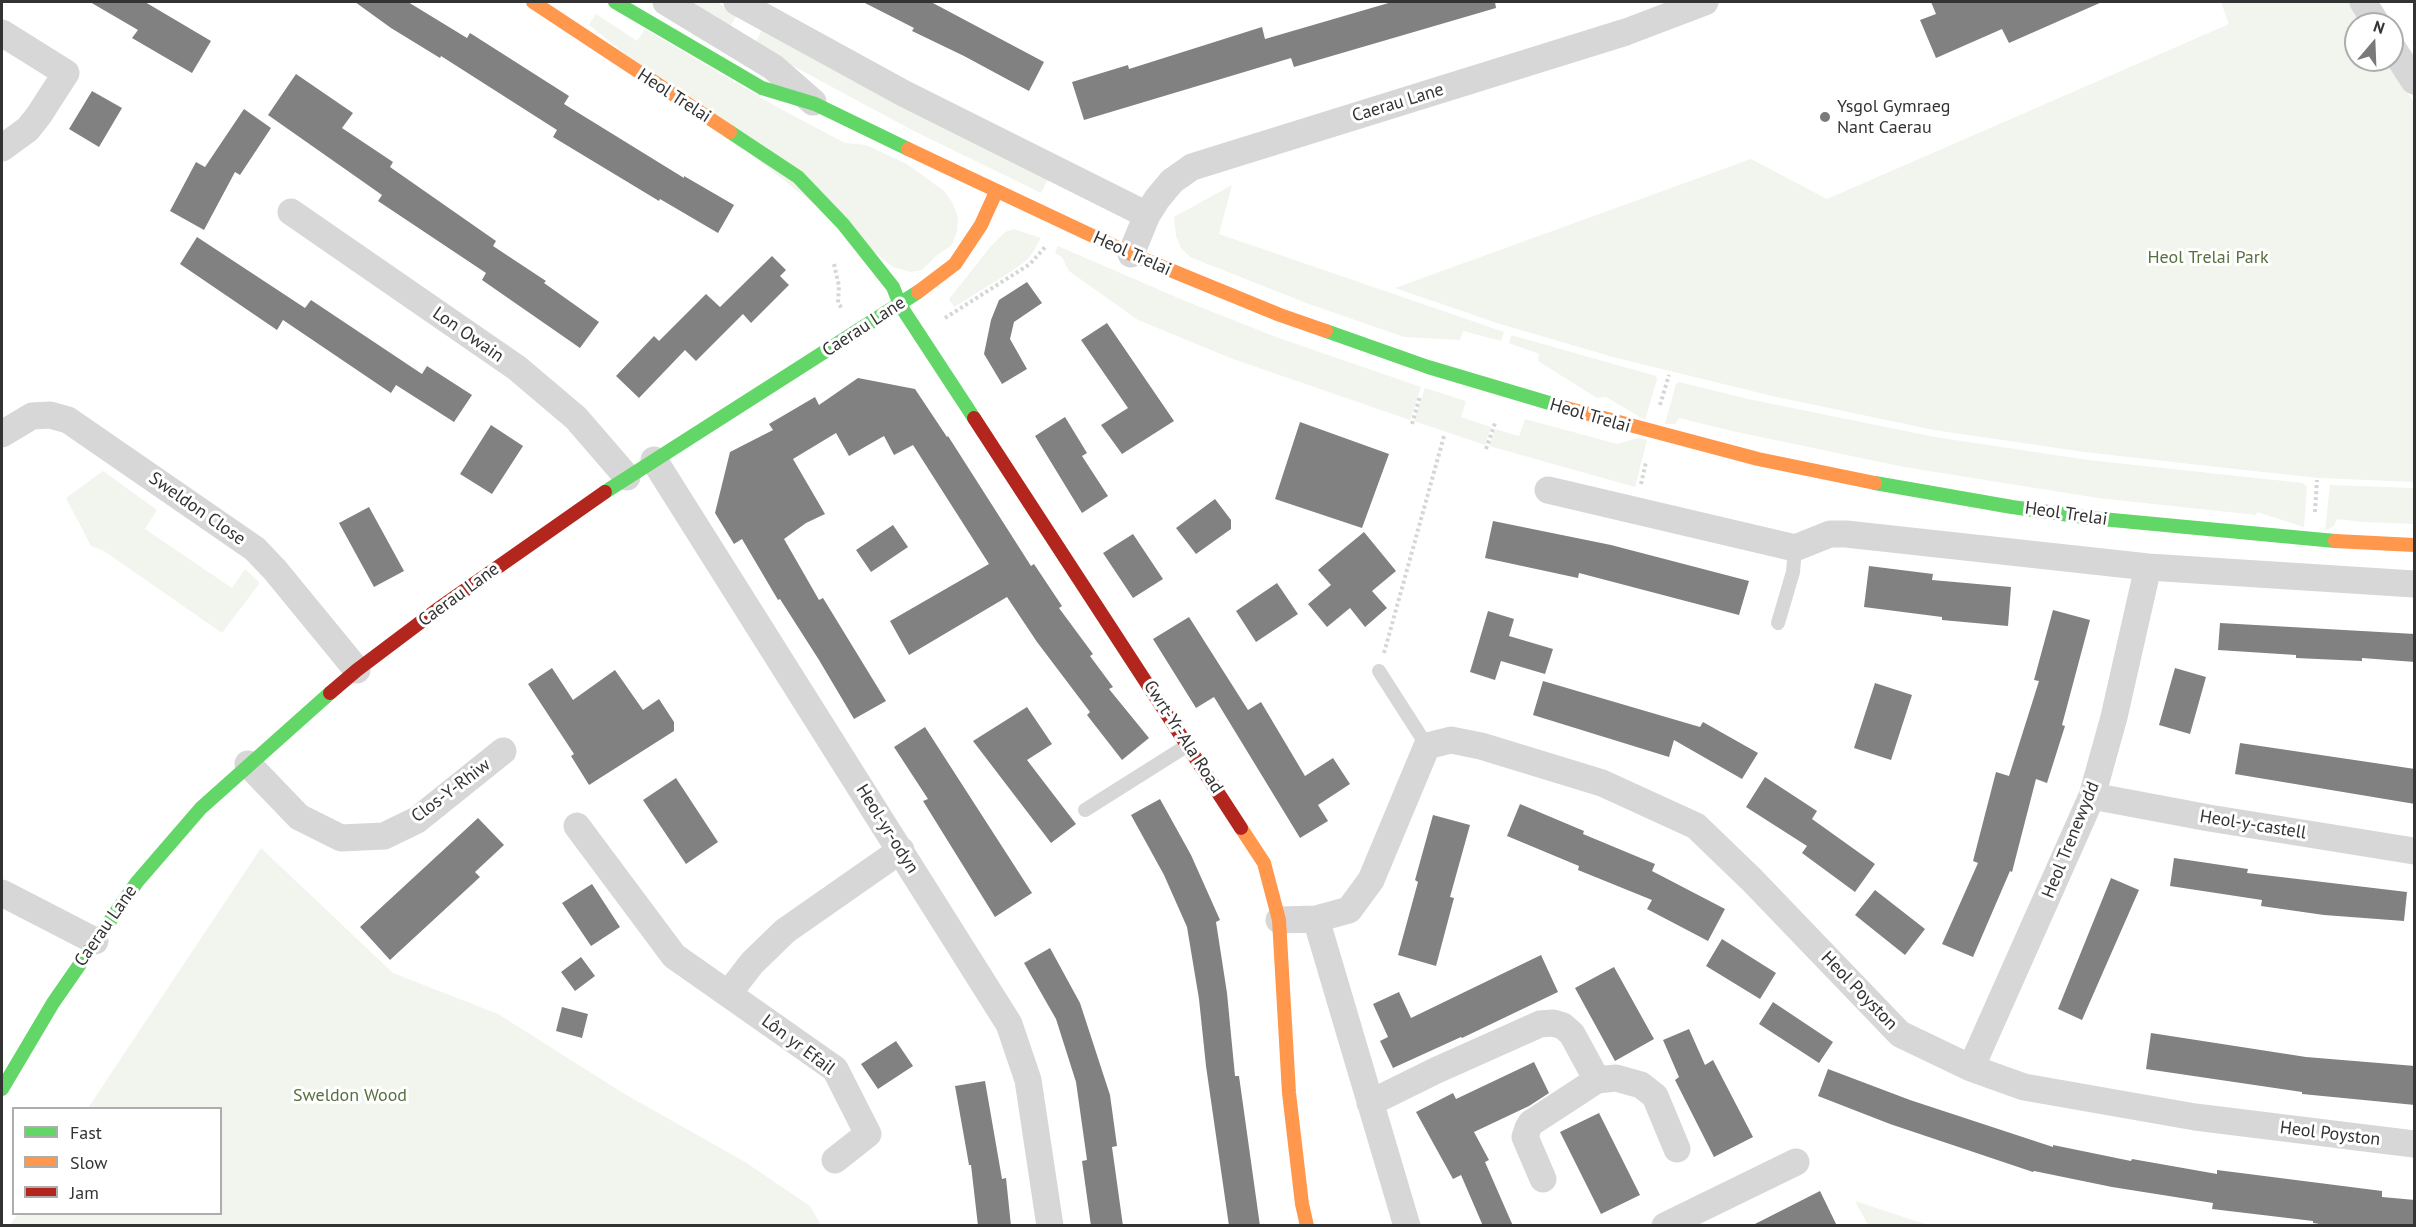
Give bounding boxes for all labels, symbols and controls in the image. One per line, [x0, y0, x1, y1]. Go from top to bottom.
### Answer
north arrow [2344, 12, 2404, 72]
text: N [2371, 16, 2387, 38]
street label: Heol Trelai [633, 64, 715, 128]
street label: Caerau Lane [1350, 79, 1446, 127]
place label: Ysgol Gymraeg Nant Caerau [1837, 96, 1950, 138]
marker: Ysgol Gymraeg Nant Caerau [1818, 110, 1832, 124]
street label: Heol Trelai [1090, 227, 1174, 281]
park label: Heol Trelai Park [2147, 247, 2269, 269]
street label: Caerau Lane [819, 292, 909, 362]
street label: Lon Owain [428, 303, 508, 367]
street label: Heol Trelai [1547, 394, 1633, 438]
street label: Sweldon Close [145, 468, 249, 550]
street label: Heol Trelai [2023, 498, 2109, 530]
street label: Caerau Lane [414, 559, 504, 631]
street label: Cwrt-Yr-Ala Road [1138, 677, 1228, 797]
street label: Clos-Y-Rhiw [407, 754, 495, 828]
street label: Heol Trenewydd [2038, 778, 2104, 902]
street label: Heol-yr-odyn [851, 780, 923, 878]
street label: Heol-y-castell [2198, 806, 2308, 844]
street label: Caerau Lane [70, 881, 142, 971]
street label: Heol Poyston [1816, 947, 1902, 1035]
street label: Lôn yr Efail [757, 1010, 839, 1080]
park label: Sweldon Wood [293, 1085, 407, 1107]
legend [12, 1107, 222, 1215]
street label: Heol Poyston [2279, 1117, 2381, 1151]
text: Fast [70, 1121, 102, 1144]
text: Slow [70, 1151, 108, 1174]
text: Jam [70, 1181, 99, 1204]

